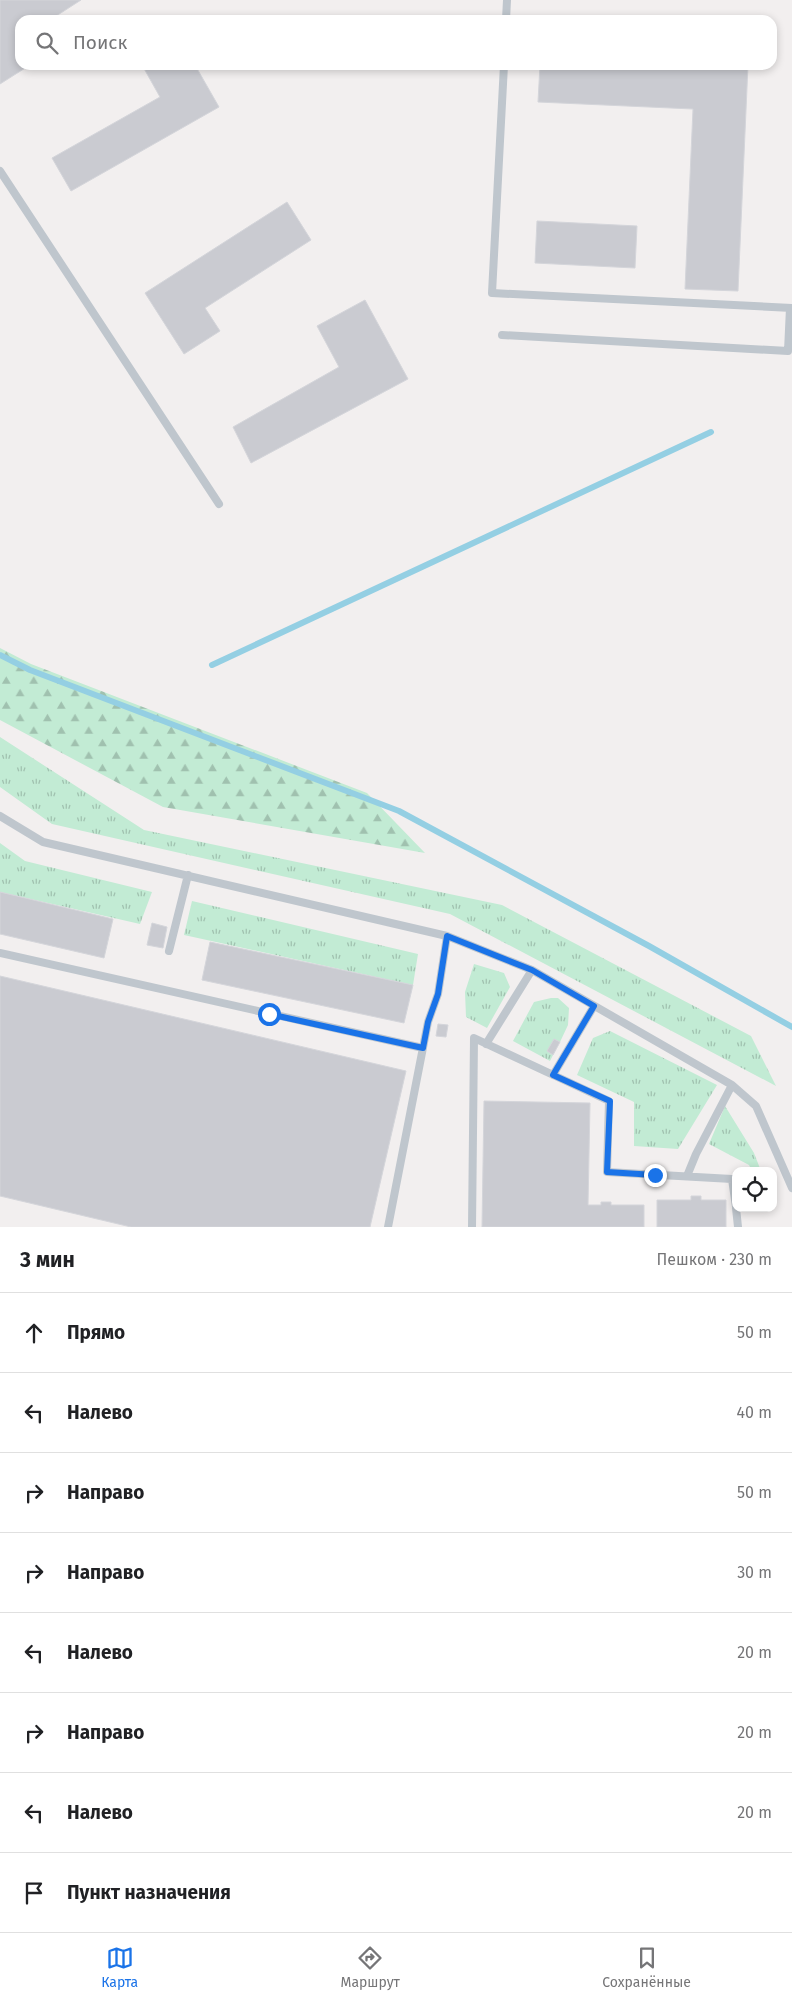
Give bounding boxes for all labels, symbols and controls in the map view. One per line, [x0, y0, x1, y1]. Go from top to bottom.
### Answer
search box [15, 15, 777, 70]
icon: search [33, 29, 61, 57]
text: Поиск [73, 31, 127, 54]
route start [258, 1003, 281, 1026]
route end [644, 1164, 667, 1187]
map controls [732, 1167, 777, 1212]
button: locate [732, 1167, 777, 1212]
text: 3 мин [20, 1247, 75, 1273]
text: Пешком · 230 m [656, 1250, 772, 1269]
icon: ahead [20, 1319, 48, 1347]
text: Прямо [67, 1321, 125, 1344]
text: 50 m [737, 1323, 772, 1342]
icon: left [20, 1399, 48, 1427]
text: Налево [67, 1401, 133, 1424]
text: 40 m [737, 1403, 772, 1422]
icon: right [20, 1479, 48, 1507]
text: Направо [67, 1481, 144, 1504]
text: 50 m [737, 1483, 772, 1502]
icon: right [20, 1559, 48, 1587]
text: Направо [67, 1561, 144, 1584]
text: 30 m [737, 1563, 772, 1582]
icon: left [20, 1639, 48, 1667]
text: Налево [67, 1641, 133, 1664]
text: 20 m [737, 1643, 772, 1662]
icon: right [20, 1719, 48, 1747]
text: Направо [67, 1721, 144, 1744]
text: 20 m [737, 1723, 772, 1742]
icon: left [20, 1799, 48, 1827]
text: Налево [67, 1801, 133, 1824]
text: 20 m [737, 1803, 772, 1822]
icon: arrive [20, 1879, 48, 1907]
text: Пункт назначения [67, 1881, 231, 1904]
tab: Карта [101, 1944, 138, 1991]
tab: Маршрут [341, 1944, 400, 1991]
tab: Сохранённые [602, 1944, 691, 1991]

